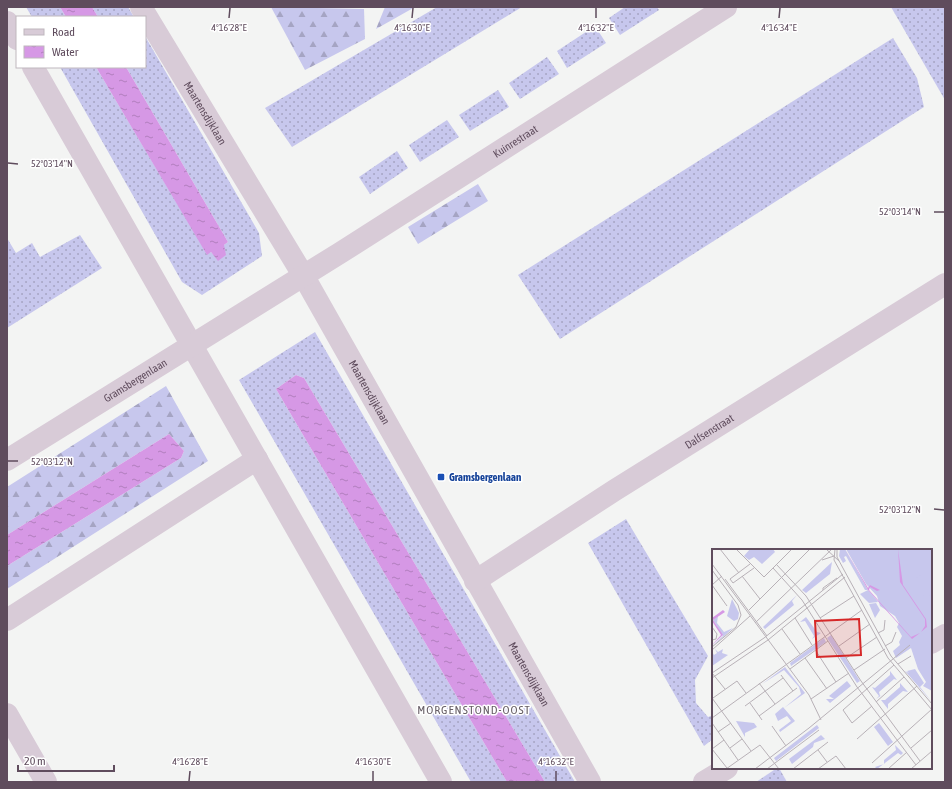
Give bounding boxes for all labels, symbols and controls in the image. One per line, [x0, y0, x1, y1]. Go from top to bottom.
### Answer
legend [16, 16, 146, 68]
text: 4°16'28"E [211, 22, 247, 33]
text: 4°16'30"E [394, 22, 430, 33]
text: 4°16'32"E [578, 22, 614, 33]
text: 4°16'34"E [761, 22, 797, 33]
text: Road [52, 25, 75, 39]
text: Water [52, 45, 79, 59]
street label: Maartensdijklaan [181, 79, 229, 147]
street label: Kuinrestraat [491, 123, 540, 160]
text: 52°03'14"N [31, 158, 73, 169]
text: 52°03'14"N [879, 206, 921, 217]
street label: Gramsbergenlaan [101, 356, 169, 404]
street label: Maartensdijklaan [347, 358, 392, 427]
street label: Dalfsenstraat [683, 412, 736, 451]
text: 52°03'12"N [31, 456, 73, 467]
place label: Gramsbergenlaan [449, 471, 521, 483]
marker: Gramsbergenlaan [436, 472, 446, 482]
text: 52°03'12"N [879, 504, 921, 515]
inset map [712, 549, 932, 769]
street label: Maartensdijklaan [506, 640, 552, 708]
district label: MORGENSTOND-OOST [417, 703, 531, 717]
scale bar [18, 747, 114, 773]
text: 20 m [24, 754, 46, 768]
text: 4°16'28"E [172, 756, 208, 767]
text: 4°16'30"E [355, 756, 391, 767]
text: 4°16'32"E [538, 756, 574, 767]

